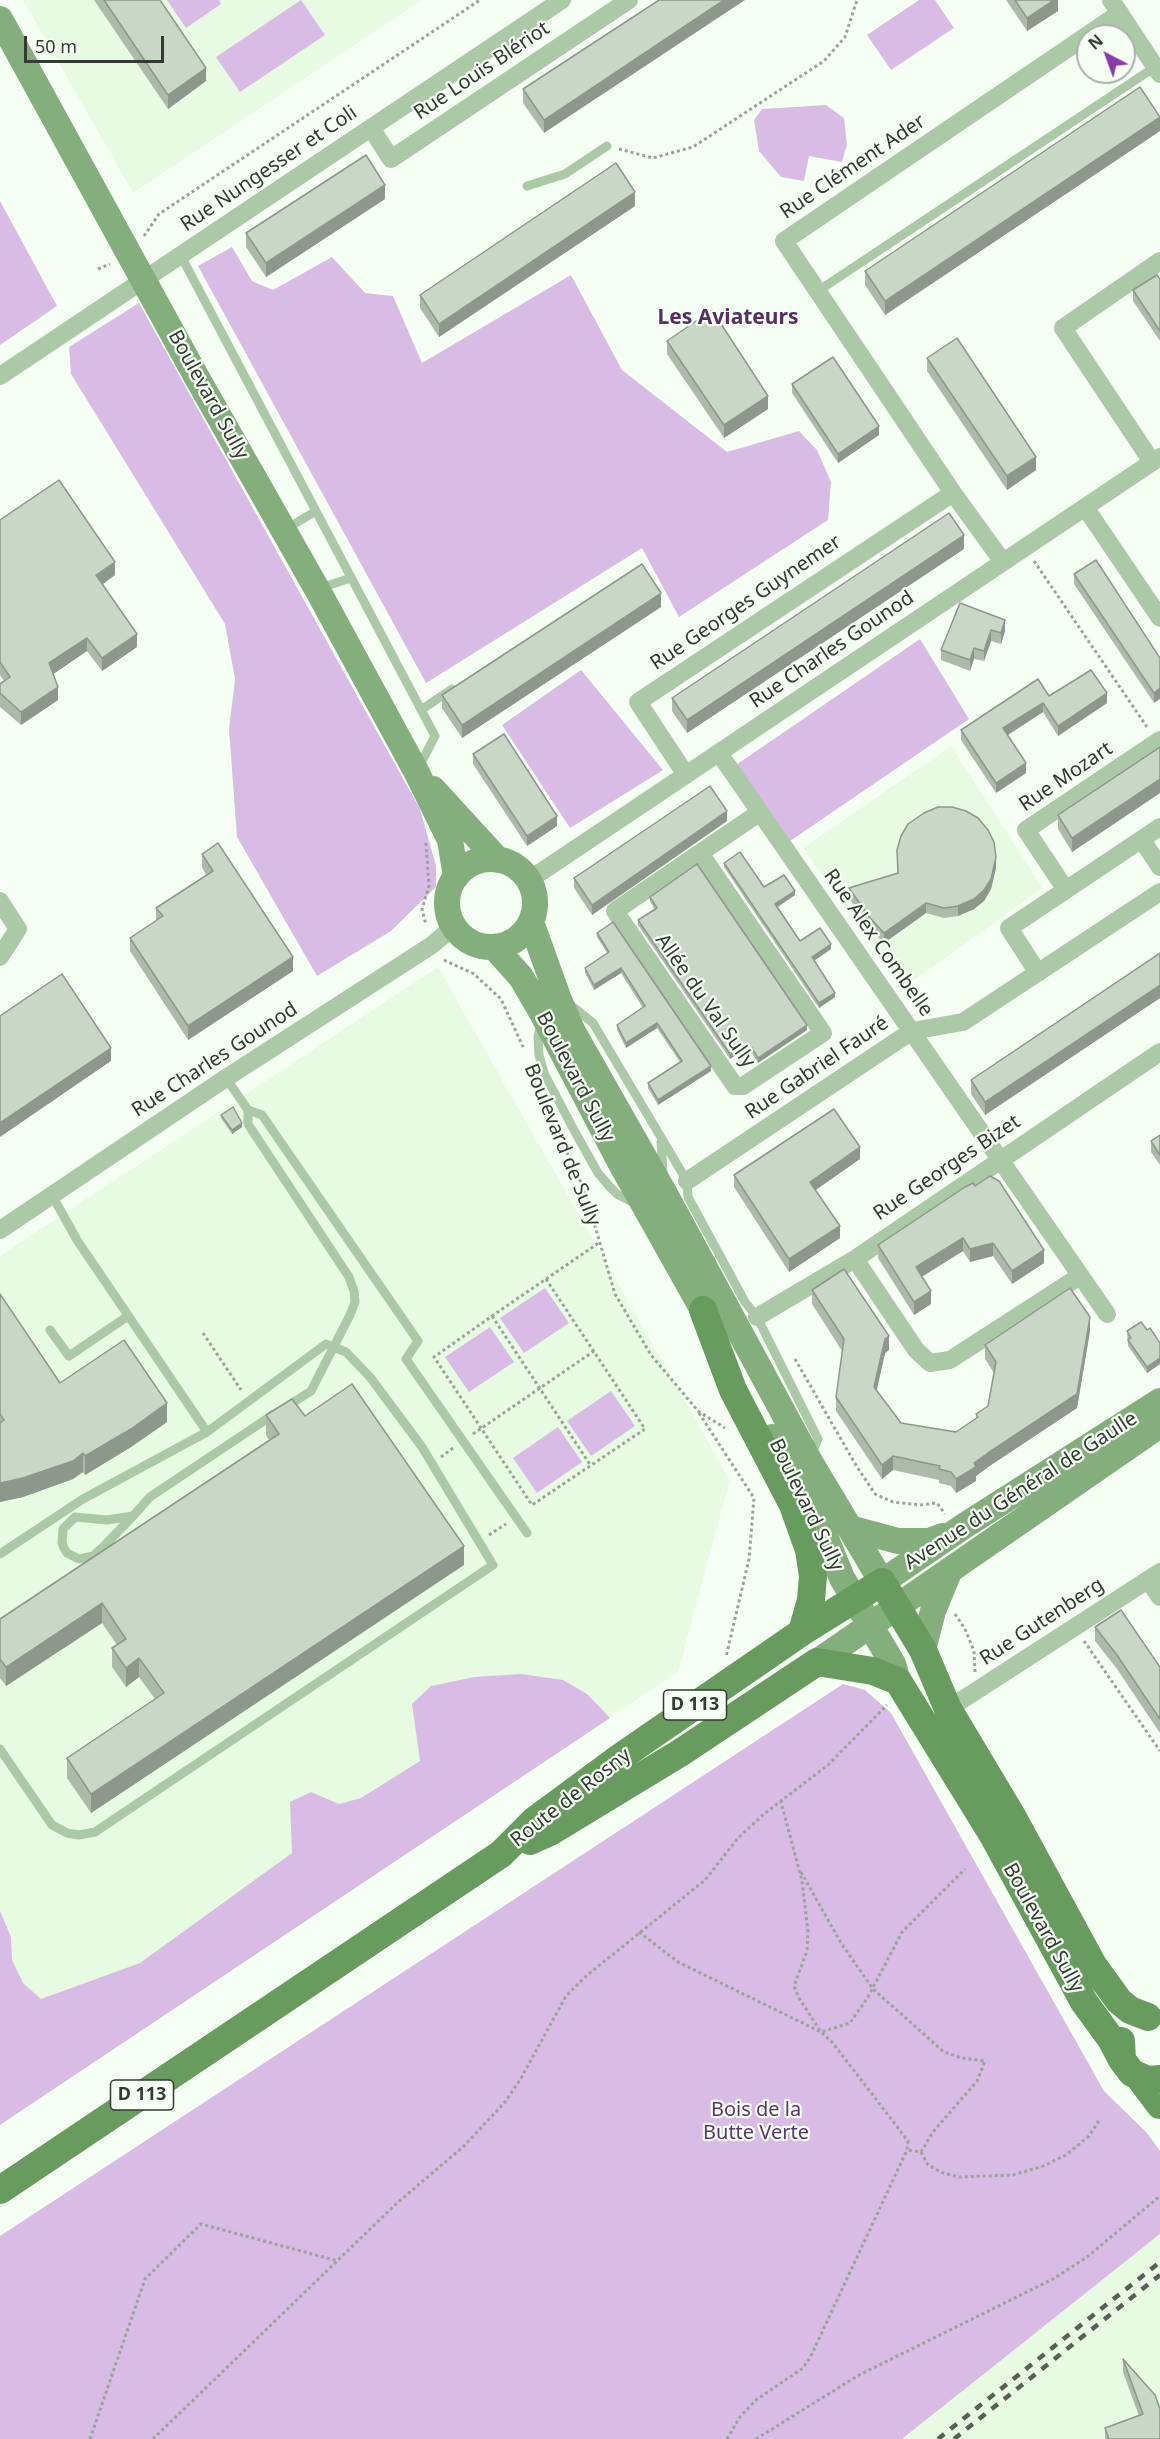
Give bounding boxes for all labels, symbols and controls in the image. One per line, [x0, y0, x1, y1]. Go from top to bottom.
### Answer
street label: Rue Louis Blériot [410, 17, 554, 125]
scale bar [27, 24, 166, 62]
north arrow [1076, 24, 1136, 84]
text: N [1083, 29, 1108, 55]
text: 50 m [35, 34, 77, 58]
street label: Rue Nungesser et Coli [176, 101, 362, 237]
street label: Rue Clément Ader [776, 110, 930, 224]
district label: Les Aviateurs [658, 305, 798, 331]
street label: Boulevard Sully [163, 326, 253, 464]
street label: Rue Georges Guynemer [646, 530, 846, 676]
street label: Rue Charles Gounod [745, 586, 919, 714]
street label: Rue Mozart [1015, 737, 1117, 817]
street label: Rue Alex Combelle [818, 865, 938, 1021]
street label: Allée du Val Sully [650, 930, 760, 1072]
street label: Rue Charles Gounod [128, 997, 302, 1123]
street label: Boulevard Sully [531, 1008, 619, 1146]
street label: Rue Gabriel Fauré [741, 1011, 893, 1125]
street label: Boulevard de Sully [518, 1060, 606, 1230]
street label: Rue Georges Bizet [869, 1110, 1025, 1226]
street label: Avenue du Général de Gaulle [900, 1407, 1142, 1575]
street label: Boulevard Sully [764, 1435, 848, 1575]
street label: Rue Gutenberg [975, 1573, 1109, 1671]
road number: D 113 [664, 1690, 726, 1720]
street label: Route de Rosny [506, 1744, 636, 1852]
street label: Boulevard Sully [998, 1859, 1088, 1997]
road number: D 113 [110, 2080, 174, 2110]
park label: Bois de la Butte Verte [703, 2098, 809, 2145]

